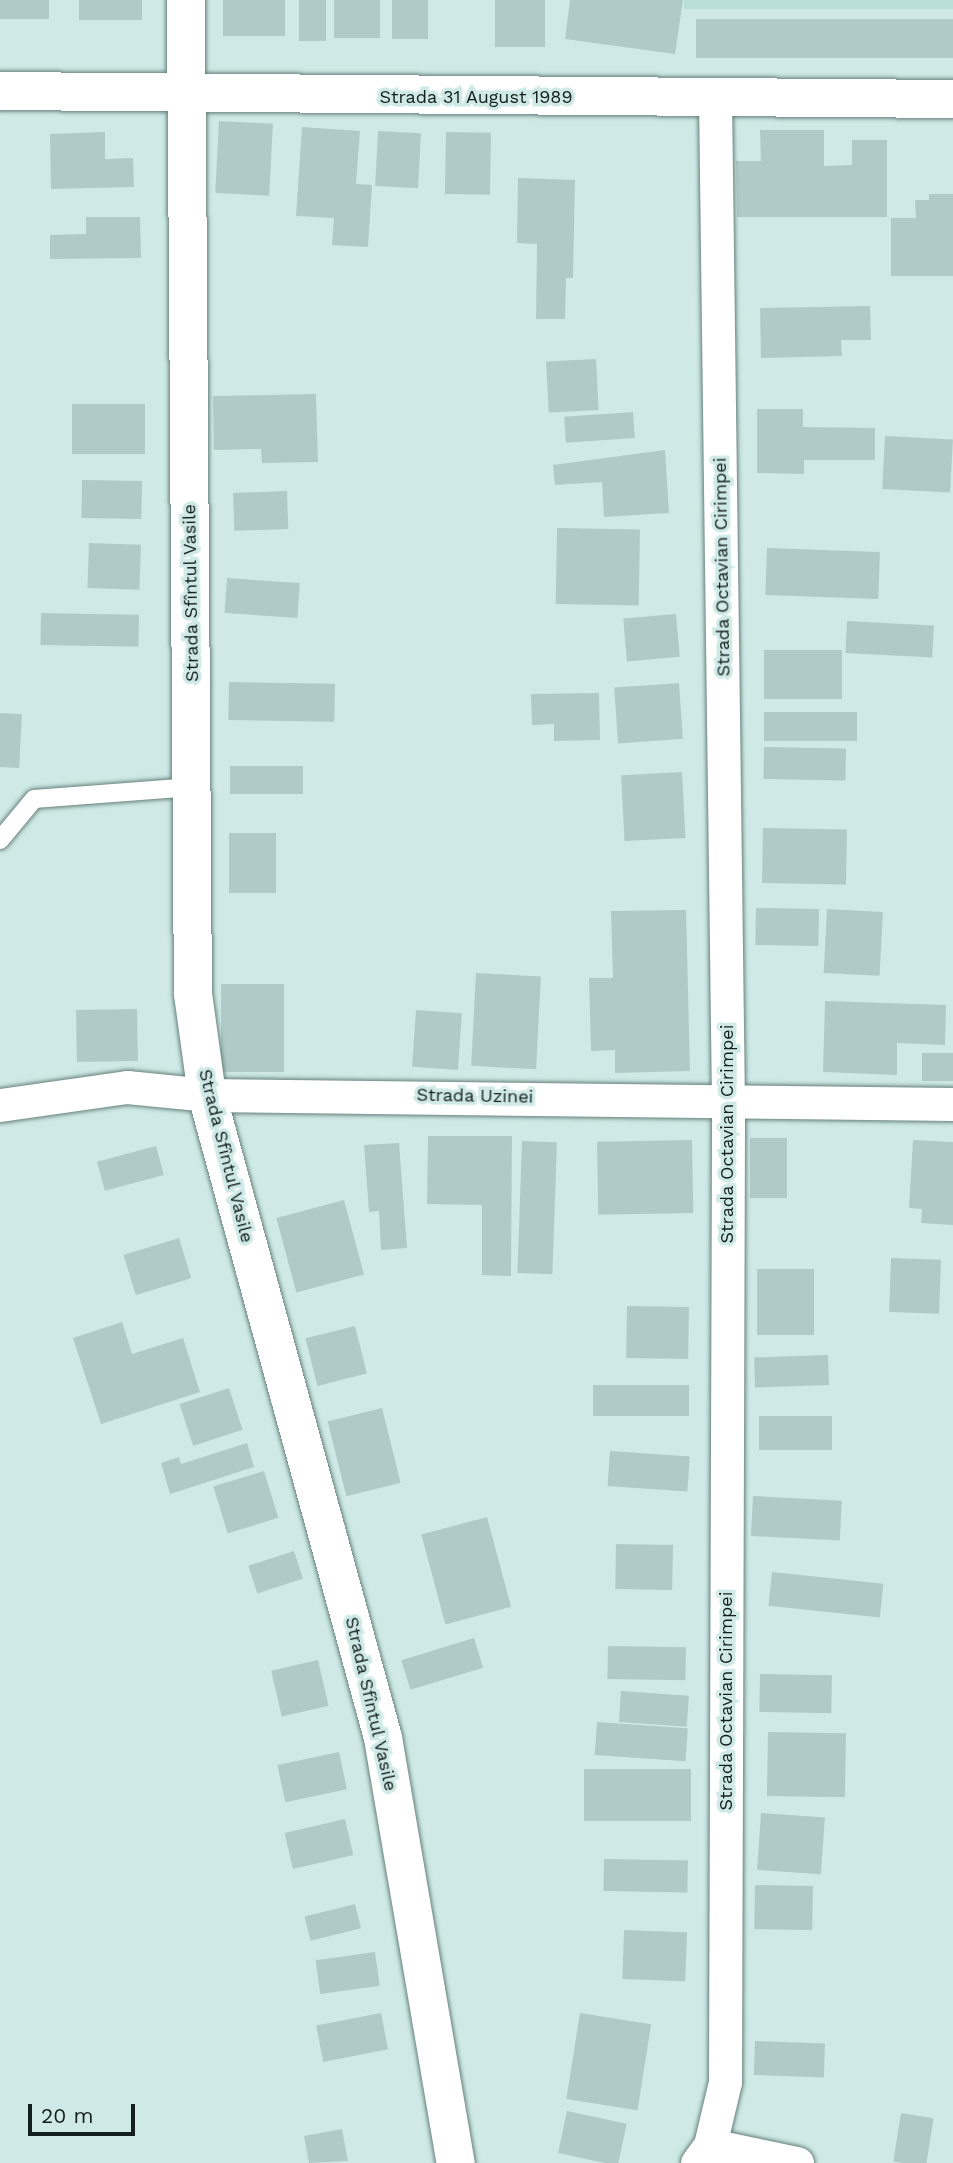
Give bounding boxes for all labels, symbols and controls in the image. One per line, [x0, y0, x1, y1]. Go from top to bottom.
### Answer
street label: Strada 31 August 1989 [379, 86, 573, 108]
street label: Strada Octavian Cirimpei [709, 457, 735, 677]
street label: Strada Sfîntul Vasile [179, 503, 203, 683]
street label: Strada Octavian Cirimpei [716, 1024, 738, 1244]
street label: Strada Sfîntul Vasile [194, 1066, 258, 1246]
street label: Strada Uzinei [416, 1084, 534, 1108]
street label: Strada Octavian Cirimpei [715, 1591, 737, 1811]
street label: Strada Sfîntul Vasile [340, 1614, 402, 1794]
scale bar [32, 2090, 138, 2134]
text: 20 m [41, 2103, 93, 2128]

